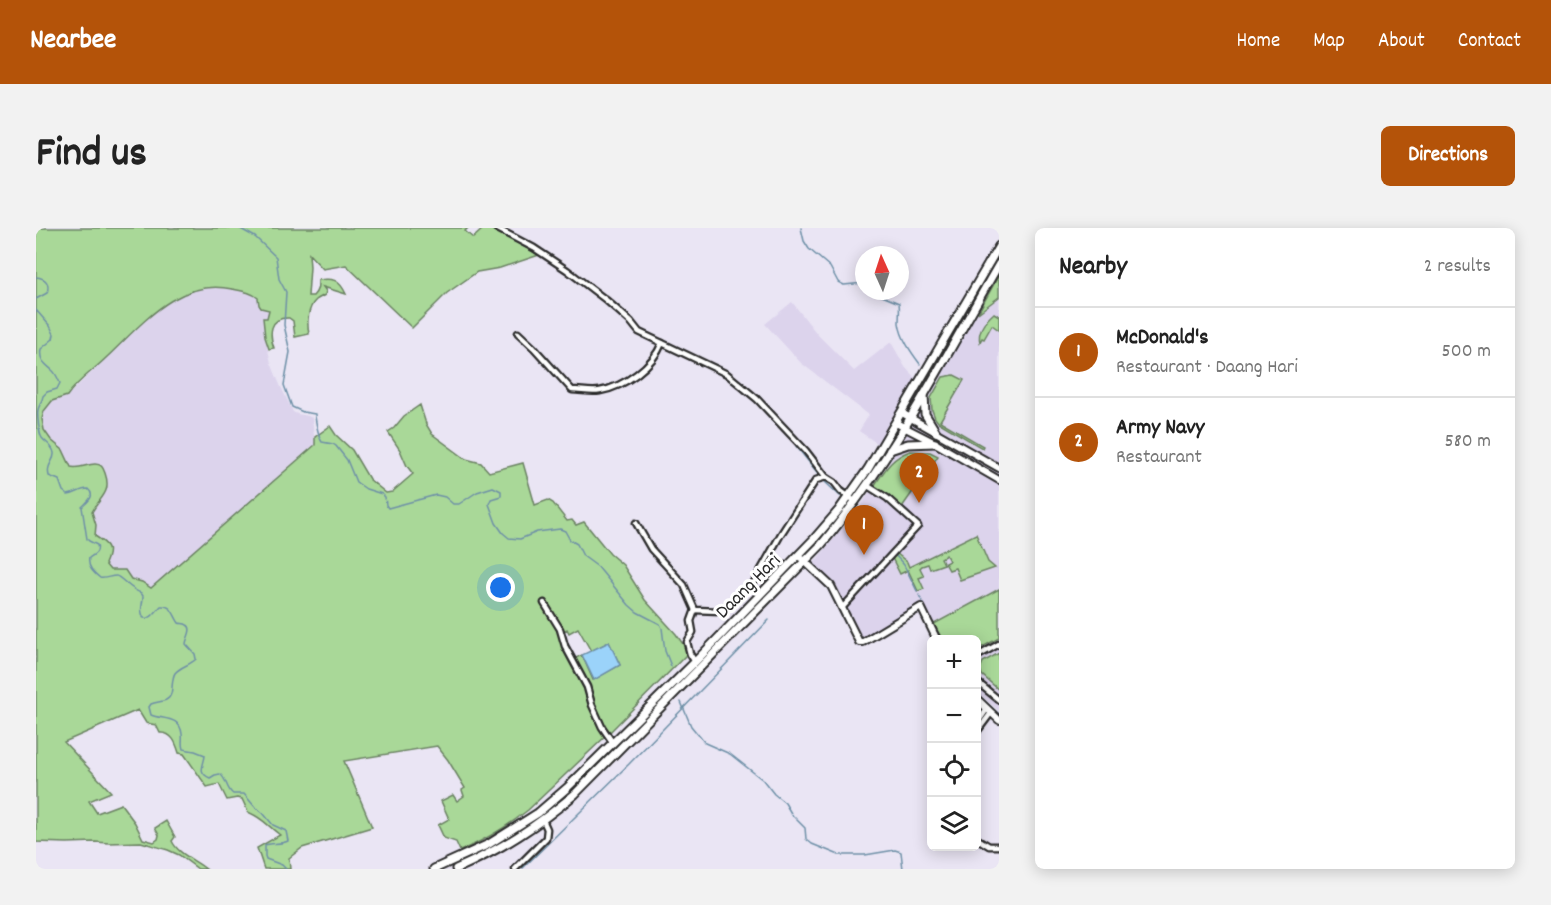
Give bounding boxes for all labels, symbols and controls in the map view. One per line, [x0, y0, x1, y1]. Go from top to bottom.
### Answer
text: Nearbee [30, 22, 116, 62]
text: Home [1236, 27, 1280, 57]
text: Map [1313, 27, 1345, 57]
text: About [1378, 27, 1425, 57]
text: Contact [1458, 27, 1521, 57]
text: Find us [36, 126, 147, 186]
button: Directions [1381, 126, 1515, 186]
north arrow [855, 246, 909, 300]
text: Nearby [1059, 249, 1127, 286]
text: 2 results [1424, 253, 1491, 281]
text: McDonald's [1116, 323, 1209, 354]
text: 1 [1076, 338, 1081, 366]
text: 500 m [1442, 338, 1491, 366]
text: Restaurant · Daang Hari [1116, 354, 1298, 382]
text: Army Navy [1116, 413, 1205, 444]
text: 2 [1074, 428, 1083, 456]
text: 580 m [1445, 428, 1491, 456]
text: Restaurant [1116, 444, 1202, 472]
pin: 2 [900, 454, 938, 503]
pin: 1 [844, 506, 884, 555]
street label: Daang Hari [710, 548, 788, 626]
your location [486, 573, 515, 602]
map controls [927, 635, 981, 851]
button: + [927, 635, 981, 689]
button: − [927, 689, 981, 743]
button: locate [927, 743, 981, 797]
button: layers [927, 797, 981, 851]

